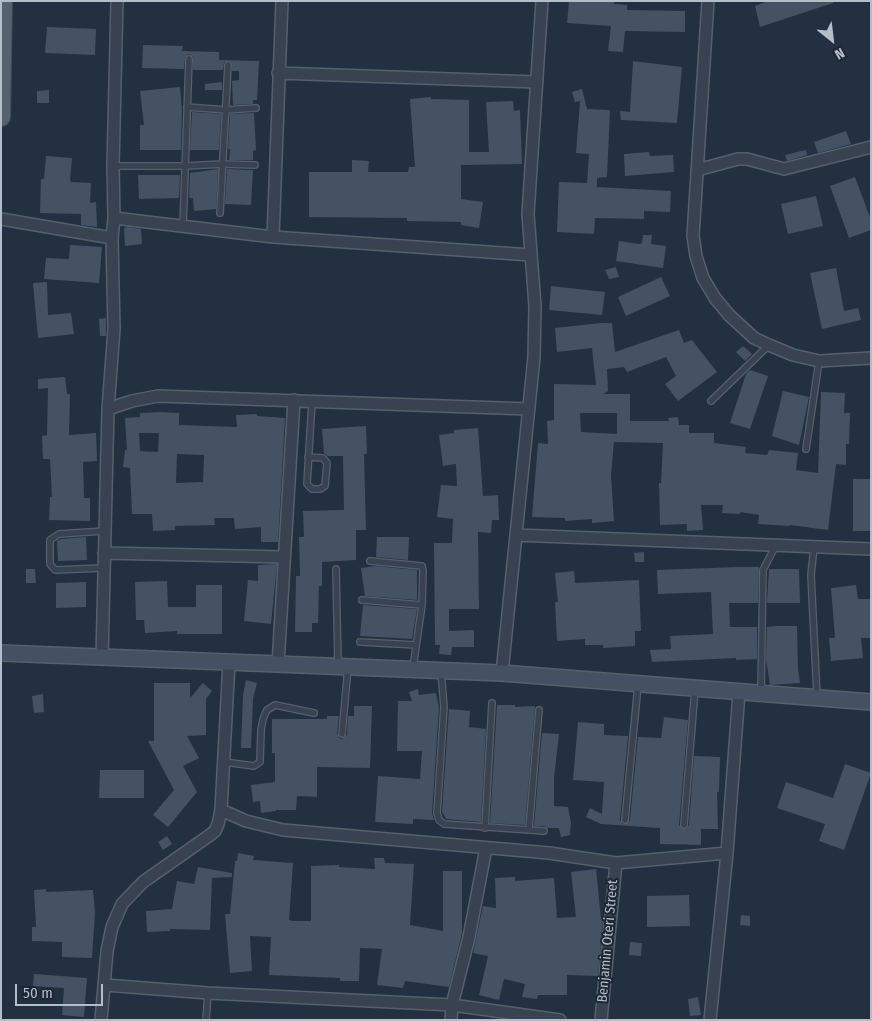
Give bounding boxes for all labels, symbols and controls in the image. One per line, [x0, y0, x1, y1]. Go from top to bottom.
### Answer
north arrow [807, 15, 857, 65]
text: N [832, 44, 847, 63]
street label: Benjamin Oteri Street [594, 879, 622, 1003]
scale bar [18, 974, 105, 1006]
text: 50 m [23, 984, 53, 1002]

